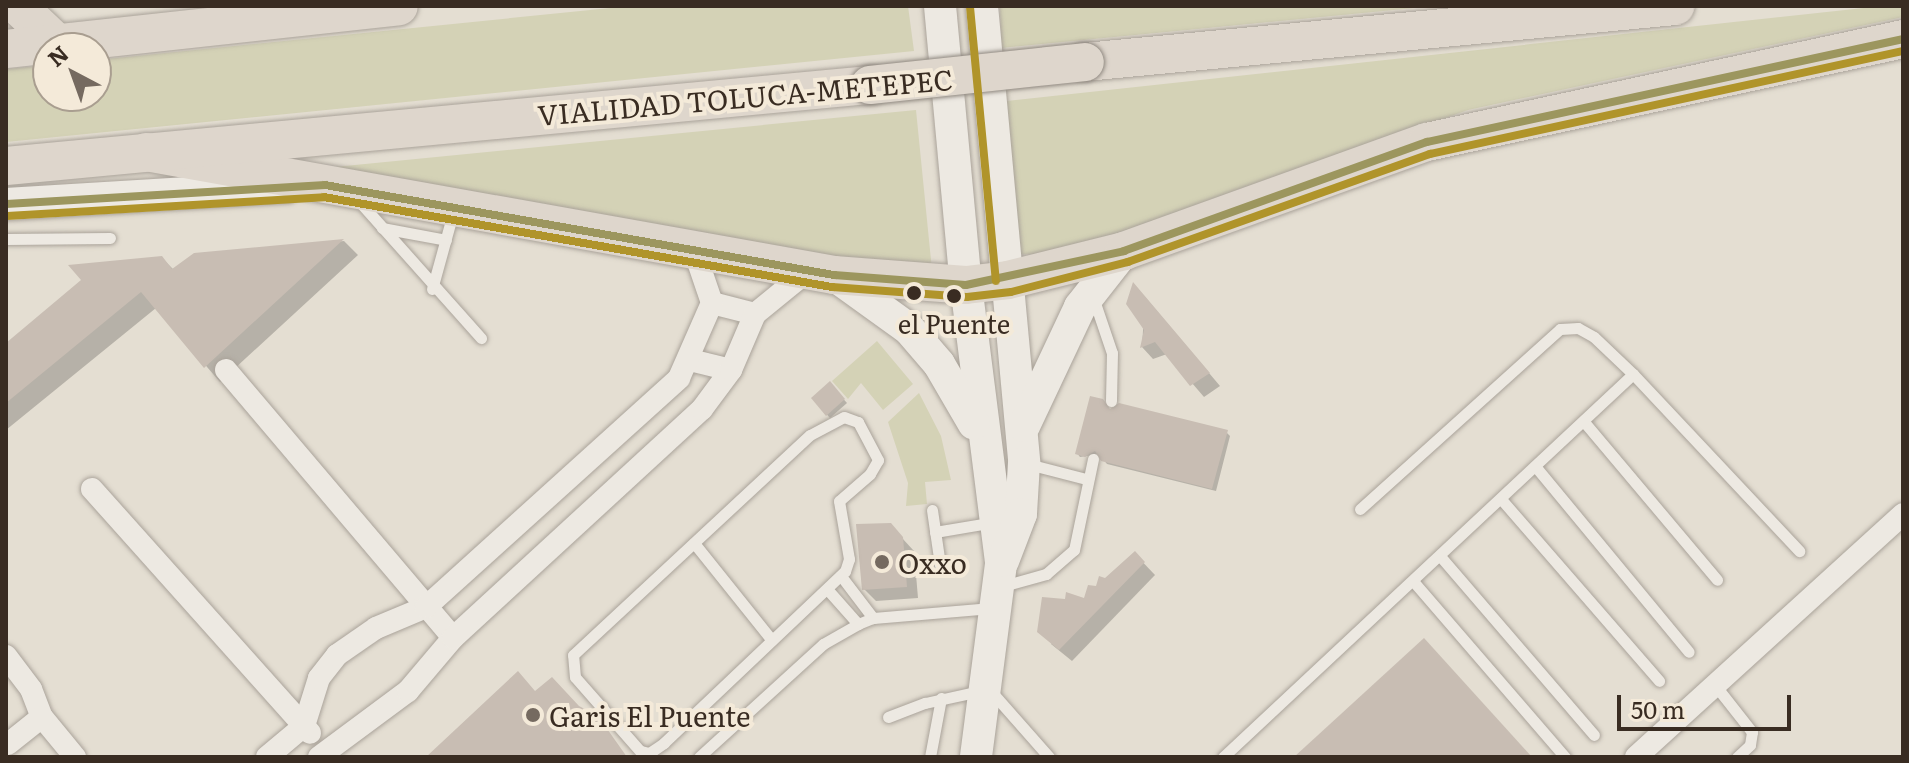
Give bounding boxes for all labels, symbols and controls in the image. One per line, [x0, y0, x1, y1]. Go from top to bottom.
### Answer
north arrow [32, 32, 112, 112]
text: N [39, 37, 75, 74]
street label: VIALIDAD TOLUCA-METEPEC [536, 61, 954, 131]
unlabelled marker [906, 285, 922, 301]
marker: el Puente [946, 288, 962, 304]
place label: el Puente [898, 307, 1010, 339]
place label: Oxxo [898, 545, 967, 579]
marker: Oxxo [873, 553, 891, 571]
scale bar [1621, 679, 1795, 729]
text: 50 m [1631, 691, 1685, 726]
place label: Garis El Puente [549, 698, 751, 732]
marker: Garis El Puente [524, 706, 542, 724]

